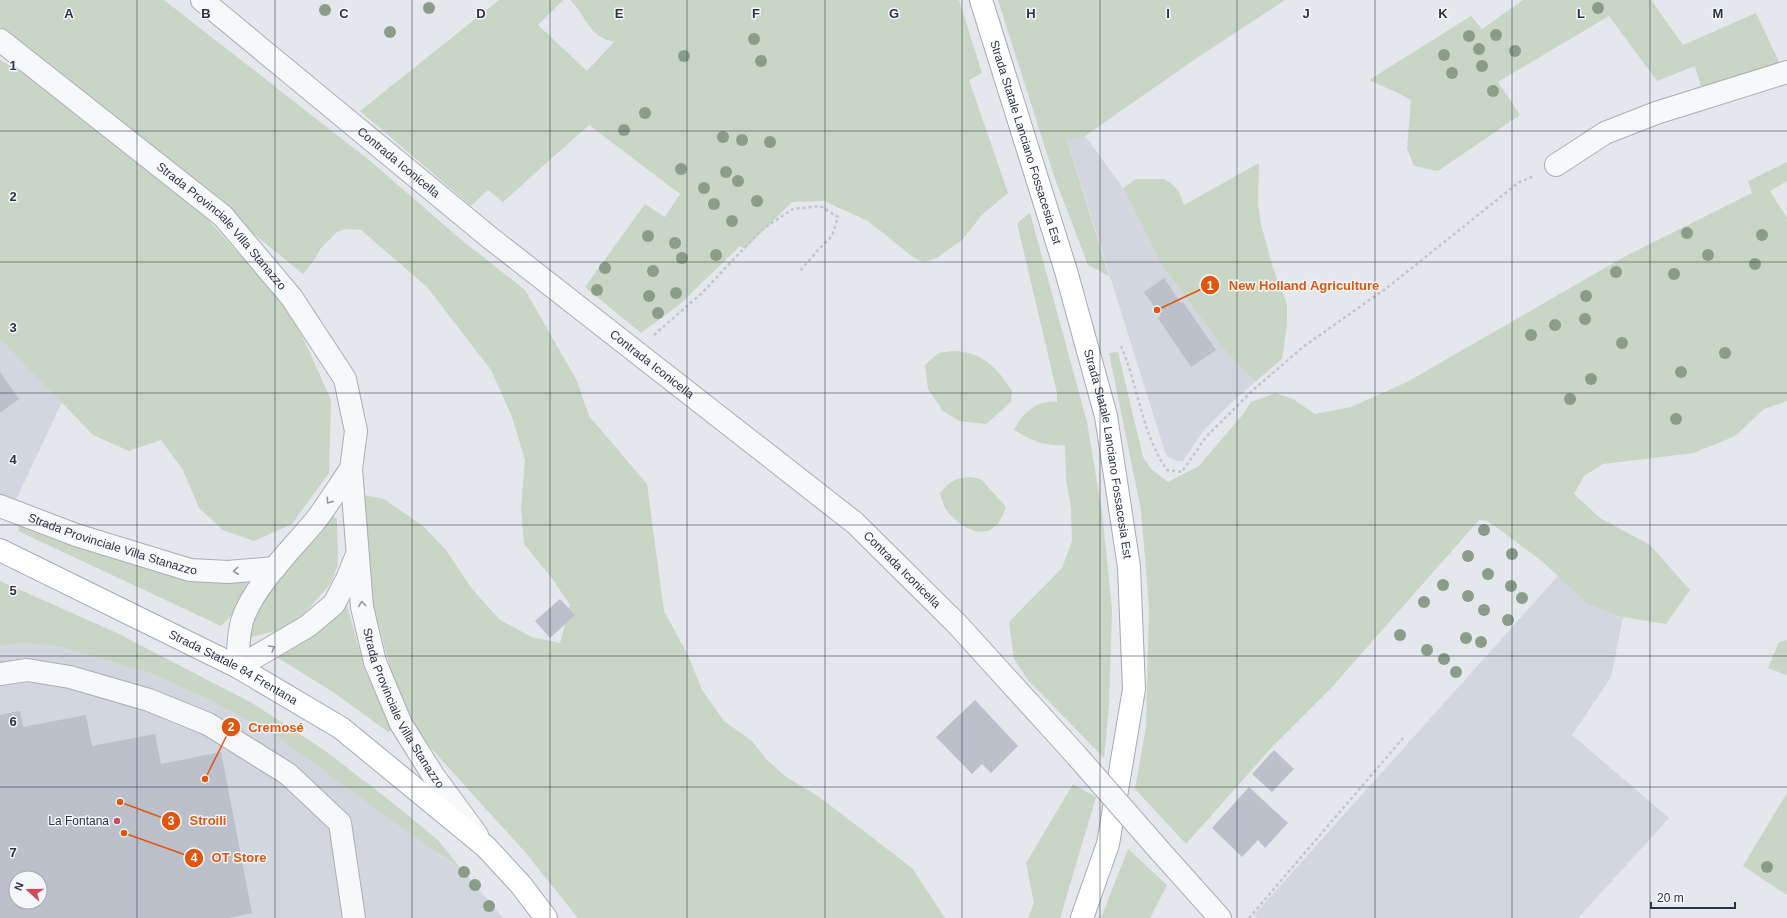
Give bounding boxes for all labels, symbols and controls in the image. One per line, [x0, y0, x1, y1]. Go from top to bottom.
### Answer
text: A [64, 6, 74, 21]
text: B [201, 6, 211, 21]
text: C [339, 6, 349, 21]
text: D [476, 6, 486, 21]
text: E [615, 6, 624, 21]
text: F [752, 6, 760, 21]
text: G [889, 6, 899, 21]
text: H [1026, 6, 1036, 21]
text: I [1166, 6, 1170, 21]
text: J [1302, 6, 1310, 21]
text: K [1438, 6, 1448, 21]
text: L [1577, 6, 1585, 21]
text: M [1713, 6, 1723, 21]
street label: Strada Statale Lanciano Fossacesia Est [987, 38, 1064, 247]
text: 1 [9, 58, 17, 73]
street label: Contrada Iconicella [354, 124, 443, 201]
street label: Strada Provinciale Villa Stanazzo [154, 159, 289, 293]
text: 2 [9, 189, 17, 204]
callout: New Holland Agriculture [1200, 273, 1387, 298]
text: New Holland Agriculture [1229, 278, 1379, 293]
text: 1 [1207, 279, 1214, 293]
text: 3 [9, 320, 17, 335]
street label: Contrada Iconicella [607, 327, 697, 402]
street label: Strada Statale Lanciano Fossacesia Est [1081, 348, 1135, 560]
text: 4 [9, 452, 17, 467]
one-way arrow [326, 497, 334, 504]
street label: Strada Provinciale Villa Stanazzo [26, 510, 197, 577]
street label: Contrada Iconicella [861, 528, 944, 611]
one-way arrow [233, 567, 239, 576]
text: 5 [9, 583, 17, 598]
one-way arrow [358, 601, 367, 607]
street label: Strada Provinciale Villa Stanazzo [360, 626, 447, 791]
street label: Strada Statale 84 Frentana [166, 627, 300, 708]
one-way arrow [268, 645, 275, 652]
text: 6 [9, 714, 17, 729]
callout: Cremosé [221, 715, 312, 740]
text: 2 [228, 720, 235, 734]
text: Cremosé [248, 720, 304, 735]
callout: Stroili [161, 808, 234, 833]
text: Stroili [190, 813, 226, 828]
place label: La Fontana [48, 814, 109, 828]
text: 3 [168, 814, 175, 828]
marker: La Fontana [112, 816, 122, 826]
text: 7 [9, 845, 17, 860]
callout: OT Store [184, 845, 275, 870]
text: OT Store [212, 850, 266, 865]
text: 4 [191, 851, 198, 865]
north arrow [8, 870, 48, 910]
text: N [12, 881, 26, 892]
scale bar [1651, 884, 1735, 910]
text: 20 m [1657, 891, 1684, 905]

